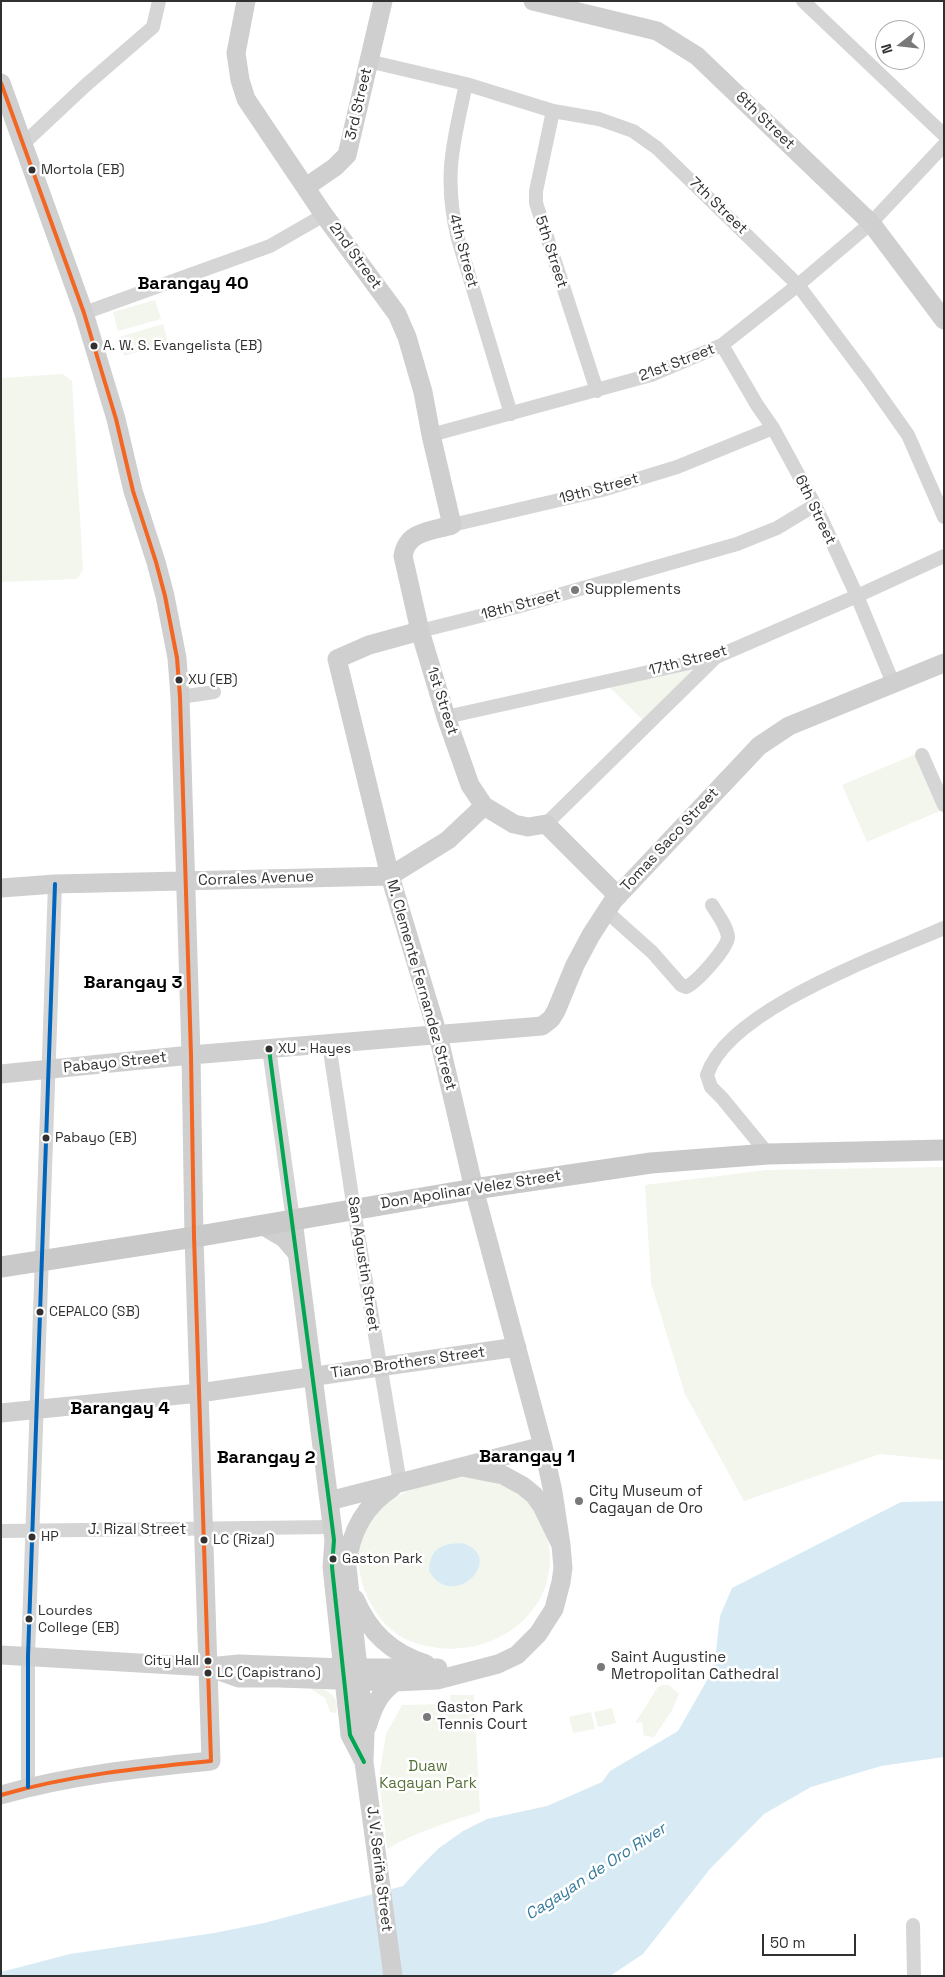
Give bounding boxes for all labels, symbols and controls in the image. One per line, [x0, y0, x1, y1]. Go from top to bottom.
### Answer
north arrow [875, 20, 925, 70]
text: N [877, 42, 896, 56]
street label: 3rd Street [342, 66, 376, 142]
street label: 8th Street [732, 88, 798, 154]
place label: Mortola (EB) [41, 162, 125, 178]
marker: Mortola (EB) [27, 165, 37, 175]
street label: 7th Street [685, 174, 751, 238]
street label: 4th Street [445, 212, 481, 290]
street label: 5th Street [531, 214, 571, 290]
street label: 2nd Street [325, 219, 385, 293]
district label: Barangay 40 [137, 273, 249, 295]
place label: A. W. S. Evangelista (EB) [103, 338, 262, 354]
street label: 21st Street [637, 340, 717, 386]
marker: A. W. S. Evangelista (EB) [89, 341, 99, 351]
street label: 19th Street [557, 470, 641, 508]
street label: 6th Street [790, 472, 840, 548]
place label: Supplements [585, 581, 681, 599]
marker: Supplements [569, 584, 581, 596]
street label: 18th Street [479, 586, 563, 624]
street label: 17th Street [647, 642, 729, 680]
street label: 1st Street [423, 665, 461, 737]
place label: XU (EB) [188, 672, 237, 688]
marker: XU (EB) [174, 675, 184, 685]
street label: Tomas Saco Street [617, 784, 723, 896]
street label: Corrales Avenue [198, 868, 314, 890]
street label: M. Clemente Fernandez Street [382, 878, 460, 1092]
district label: Barangay 3 [84, 972, 182, 994]
place label: XU - Hayes [278, 1041, 351, 1057]
marker: XU - Hayes [264, 1044, 274, 1054]
street label: Pabayo Street [62, 1049, 168, 1077]
place label: Pabayo (EB) [55, 1130, 137, 1146]
marker: Pabayo (EB) [41, 1133, 51, 1143]
street label: Don Apolinar Velez Street [379, 1167, 563, 1213]
street label: San Agustin Street [343, 1195, 383, 1333]
place label: CEPALCO (SB) [49, 1304, 140, 1320]
marker: CEPALCO (SB) [35, 1307, 45, 1317]
street label: Tiano Brothers Street [330, 1343, 486, 1383]
district label: Barangay 4 [70, 1398, 170, 1420]
district label: Barangay 1 [479, 1446, 575, 1468]
district label: Barangay 2 [217, 1447, 315, 1469]
place label: City Museum of Cagayan de Oro [589, 1483, 703, 1518]
marker: City Museum of Cagayan de Oro [573, 1495, 585, 1507]
street label: J. Rizal Street [88, 1521, 186, 1539]
place label: HP [41, 1529, 59, 1545]
marker: HP [27, 1532, 37, 1542]
place label: LC (Rizal) [213, 1532, 275, 1548]
marker: LC (Rizal) [199, 1535, 209, 1545]
place label: Gaston Park [342, 1551, 423, 1567]
marker: Gaston Park [328, 1554, 338, 1564]
place label: Lourdes College (EB) [38, 1603, 119, 1635]
marker: Lourdes College (EB) [24, 1614, 34, 1624]
place label: Saint Augustine Metropolitan Cathedral [611, 1649, 779, 1684]
place label: City Hall [144, 1653, 199, 1669]
marker: City Hall [203, 1656, 213, 1666]
marker: Saint Augustine Metropolitan Cathedral [595, 1661, 607, 1673]
place label: LC (Capistrano) [217, 1665, 321, 1681]
marker: LC (Capistrano) [203, 1668, 213, 1678]
place label: Gaston Park Tennis Court [437, 1699, 528, 1734]
marker: Gaston Park Tennis Court [421, 1711, 433, 1723]
park label: Duaw Kagayan Park [379, 1758, 477, 1793]
street label: J. V. Seriña Street [362, 1805, 396, 1933]
water label: Cagayan de Oro River [522, 1819, 670, 1925]
scale bar [765, 1924, 859, 1956]
text: 50 m [770, 1933, 805, 1952]

